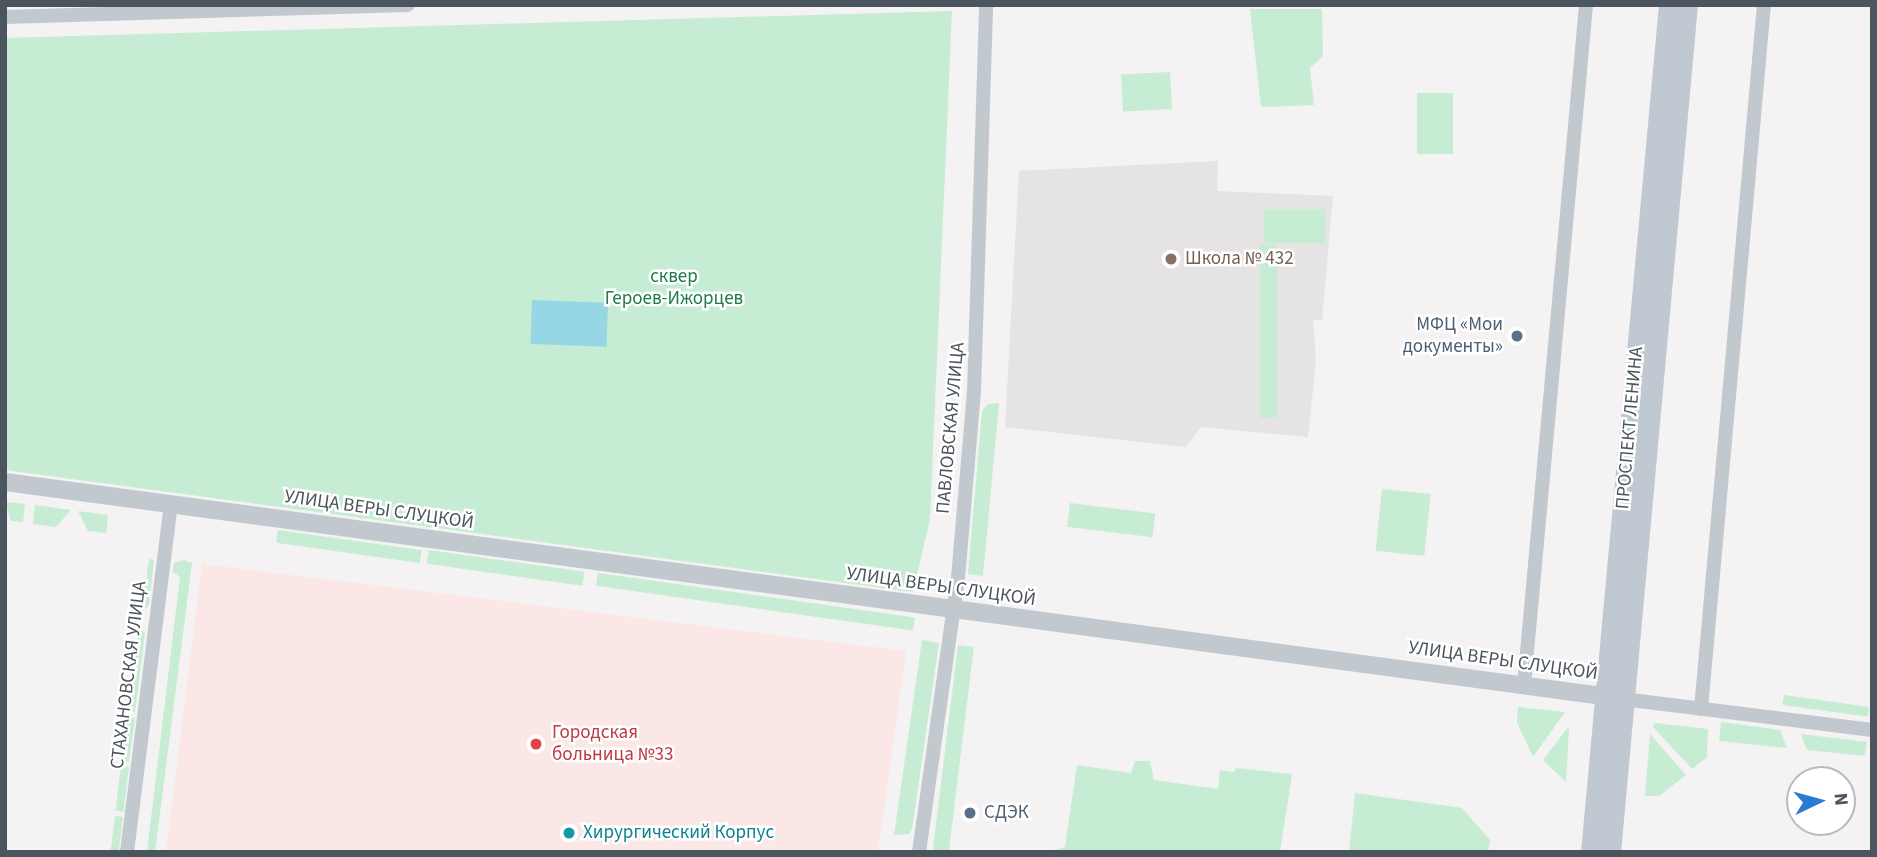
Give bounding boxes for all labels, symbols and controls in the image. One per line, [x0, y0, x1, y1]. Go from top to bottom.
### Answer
place label: Школа № 432 [1185, 248, 1294, 270]
marker: Школа № 432 [1163, 251, 1179, 267]
park label: сквер Героев-Ижорцев [605, 266, 743, 310]
place label: МФЦ «Мои документы» [1403, 314, 1503, 358]
marker: МФЦ «Мои документы» [1509, 328, 1525, 344]
street label: ПАВЛОВСКАЯ УЛИЦА [932, 341, 970, 515]
street label: ПРОСПЕКТ ЛЕНИНА [1612, 346, 1648, 510]
street label: УЛИЦА ВЕРЫ СЛУЦКОЙ [283, 485, 475, 535]
street label: УЛИЦА ВЕРЫ СЛУЦКОЙ [845, 562, 1037, 612]
street label: СТАХАНОВСКАЯ УЛИЦА [106, 580, 152, 770]
street label: УЛИЦА ВЕРЫ СЛУЦКОЙ [1407, 636, 1599, 686]
place label: Городская больница №33 [552, 722, 673, 766]
marker: Городская больница №33 [526, 734, 546, 754]
north arrow [1786, 766, 1856, 836]
text: N [1826, 792, 1854, 807]
place label: СДЭК [984, 802, 1029, 824]
marker: СДЭК [962, 805, 978, 821]
place label: Хирургический Корпус [583, 822, 774, 844]
marker: Хирургический Корпус [561, 825, 577, 841]

